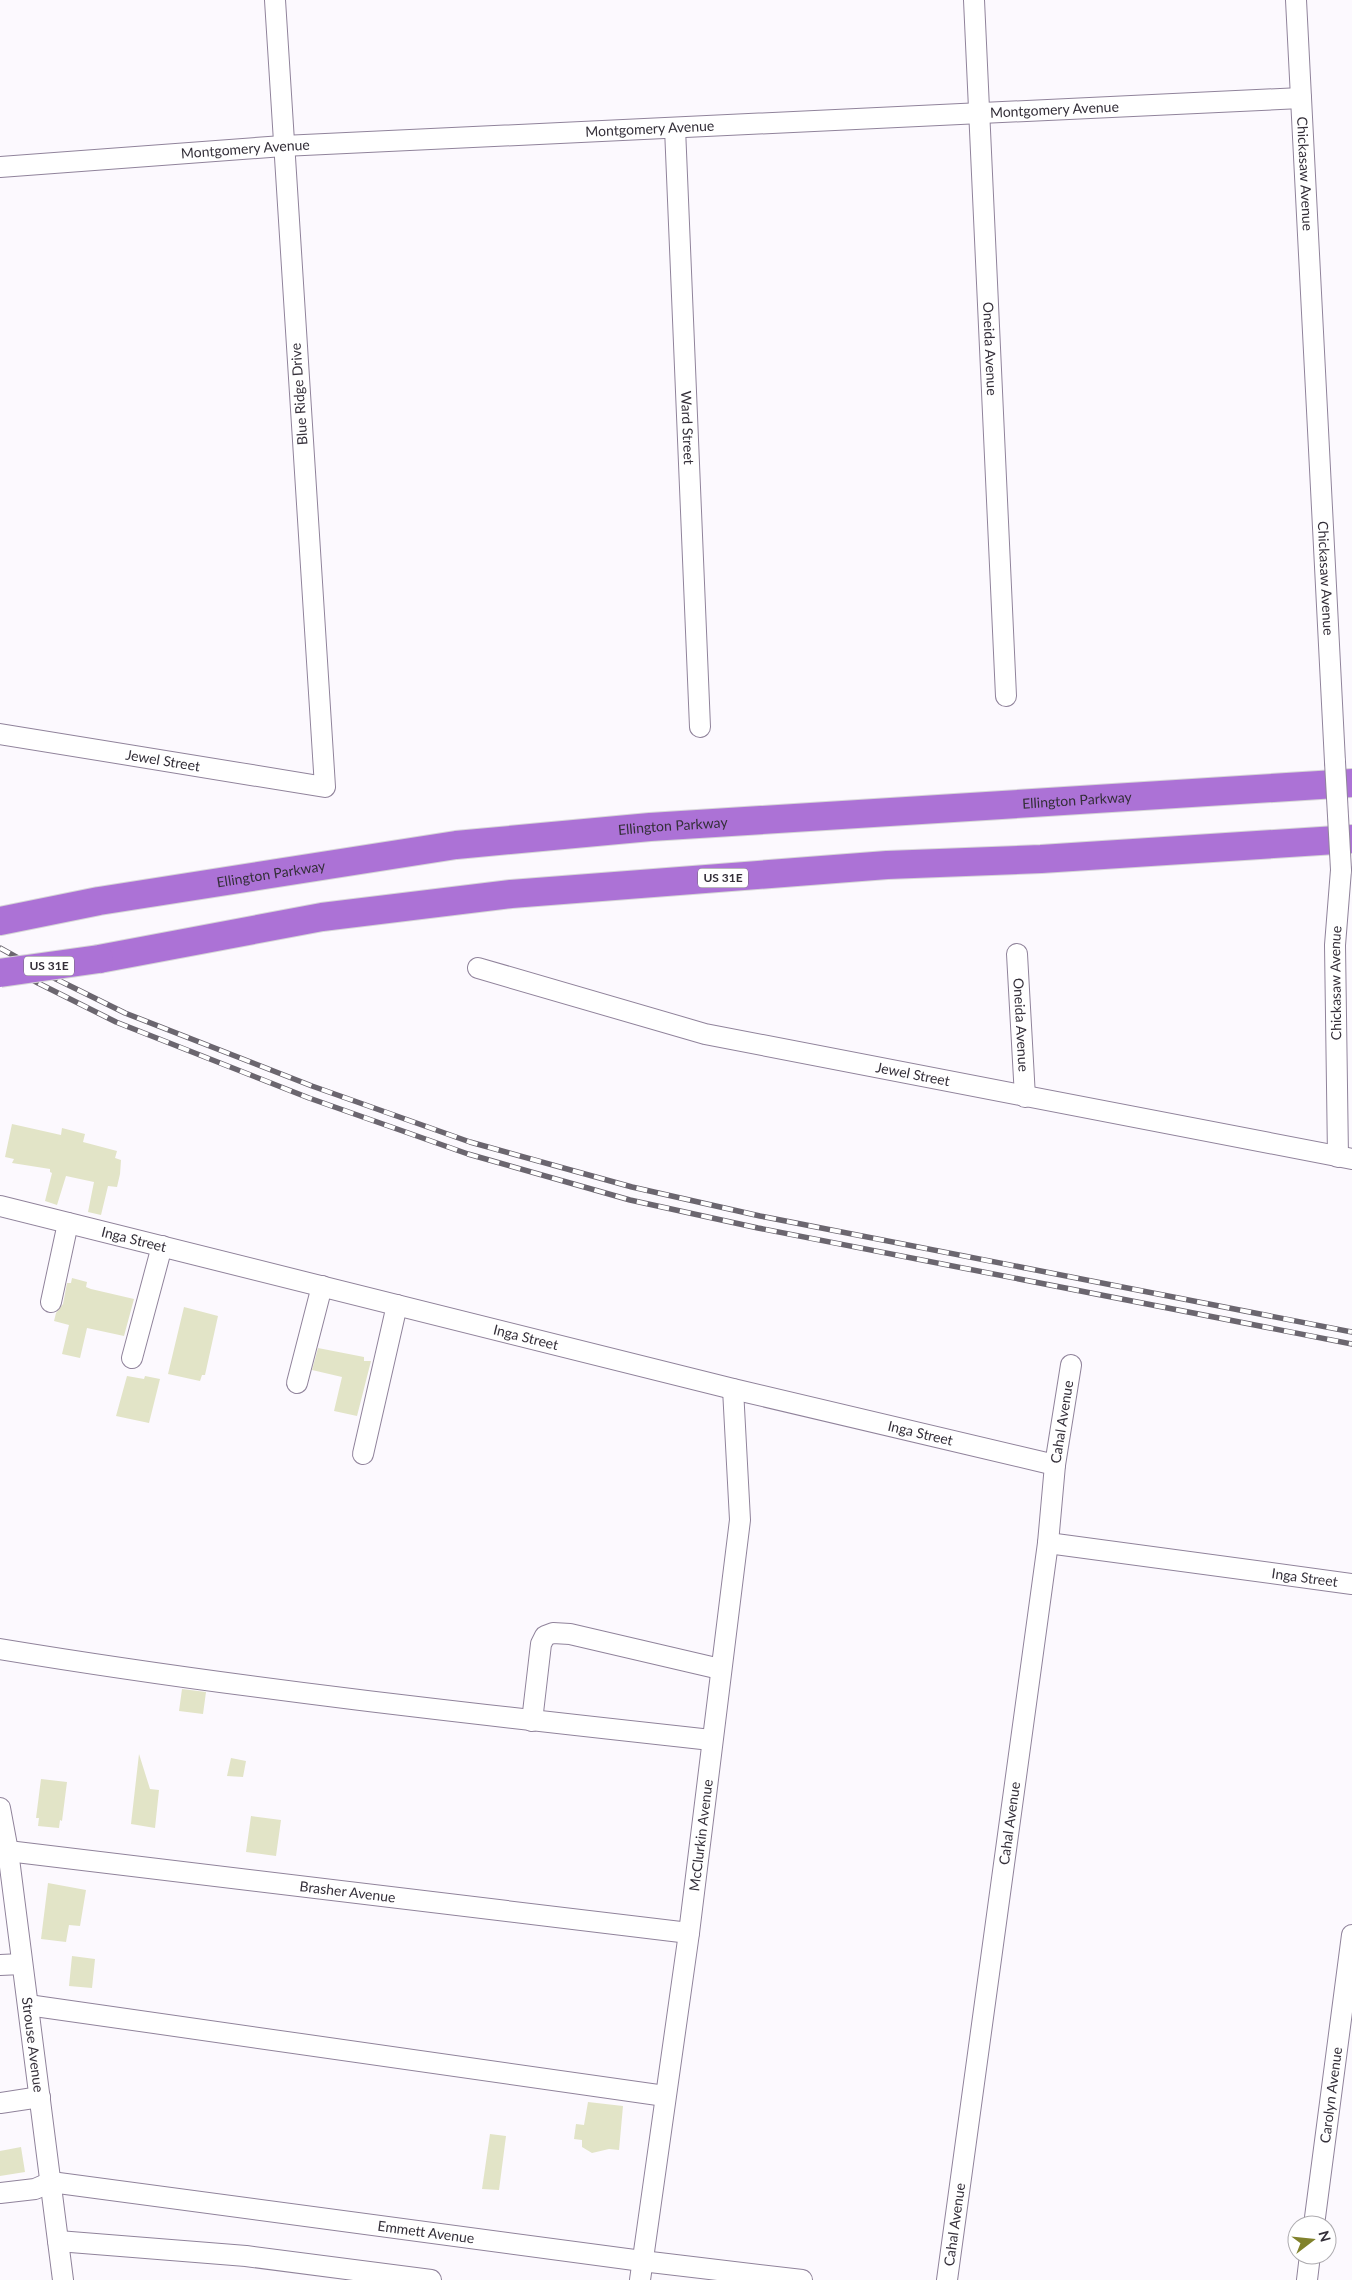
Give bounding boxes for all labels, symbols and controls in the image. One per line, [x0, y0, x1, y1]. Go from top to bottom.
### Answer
street label: Montgomery Avenue [989, 98, 1119, 121]
street label: Chickasaw Avenue [1294, 116, 1317, 231]
street label: Montgomery Avenue [585, 117, 715, 140]
street label: Montgomery Avenue [180, 136, 310, 162]
street label: Oneida Avenue [980, 301, 1001, 396]
street label: Blue Ridge Drive [286, 342, 311, 446]
street label: Ward Street [678, 390, 698, 465]
street label: Chickasaw Avenue [1315, 521, 1338, 636]
street label: Jewel Street [124, 746, 201, 774]
street label: Ellington Parkway [1022, 788, 1133, 812]
street label: Ellington Parkway [617, 813, 729, 838]
street label: Ellington Parkway [215, 857, 327, 890]
road number: US 31E [698, 868, 748, 888]
street label: Chickasaw Avenue [1326, 925, 1345, 1040]
road number: US 31E [24, 956, 74, 976]
street label: Oneida Avenue [1010, 977, 1033, 1072]
street label: Jewel Street [874, 1058, 951, 1089]
street label: Inga Street [100, 1223, 168, 1255]
street label: Inga Street [492, 1321, 560, 1353]
street label: Cahal Avenue [1046, 1379, 1076, 1464]
street label: Inga Street [886, 1417, 955, 1449]
street label: Inga Street [1271, 1564, 1339, 1590]
street label: McClurkin Avenue [685, 1778, 716, 1892]
street label: Cahal Avenue [995, 1780, 1023, 1866]
street label: Brasher Avenue [299, 1877, 397, 1906]
street label: Strouse Avenue [19, 1996, 48, 2093]
street label: Carolyn Avenue [1316, 2046, 1345, 2144]
street label: Cahal Avenue [940, 2182, 968, 2267]
north arrow [1287, 2215, 1337, 2265]
street label: Emmett Avenue [377, 2217, 475, 2247]
text: N [1315, 2229, 1335, 2244]

